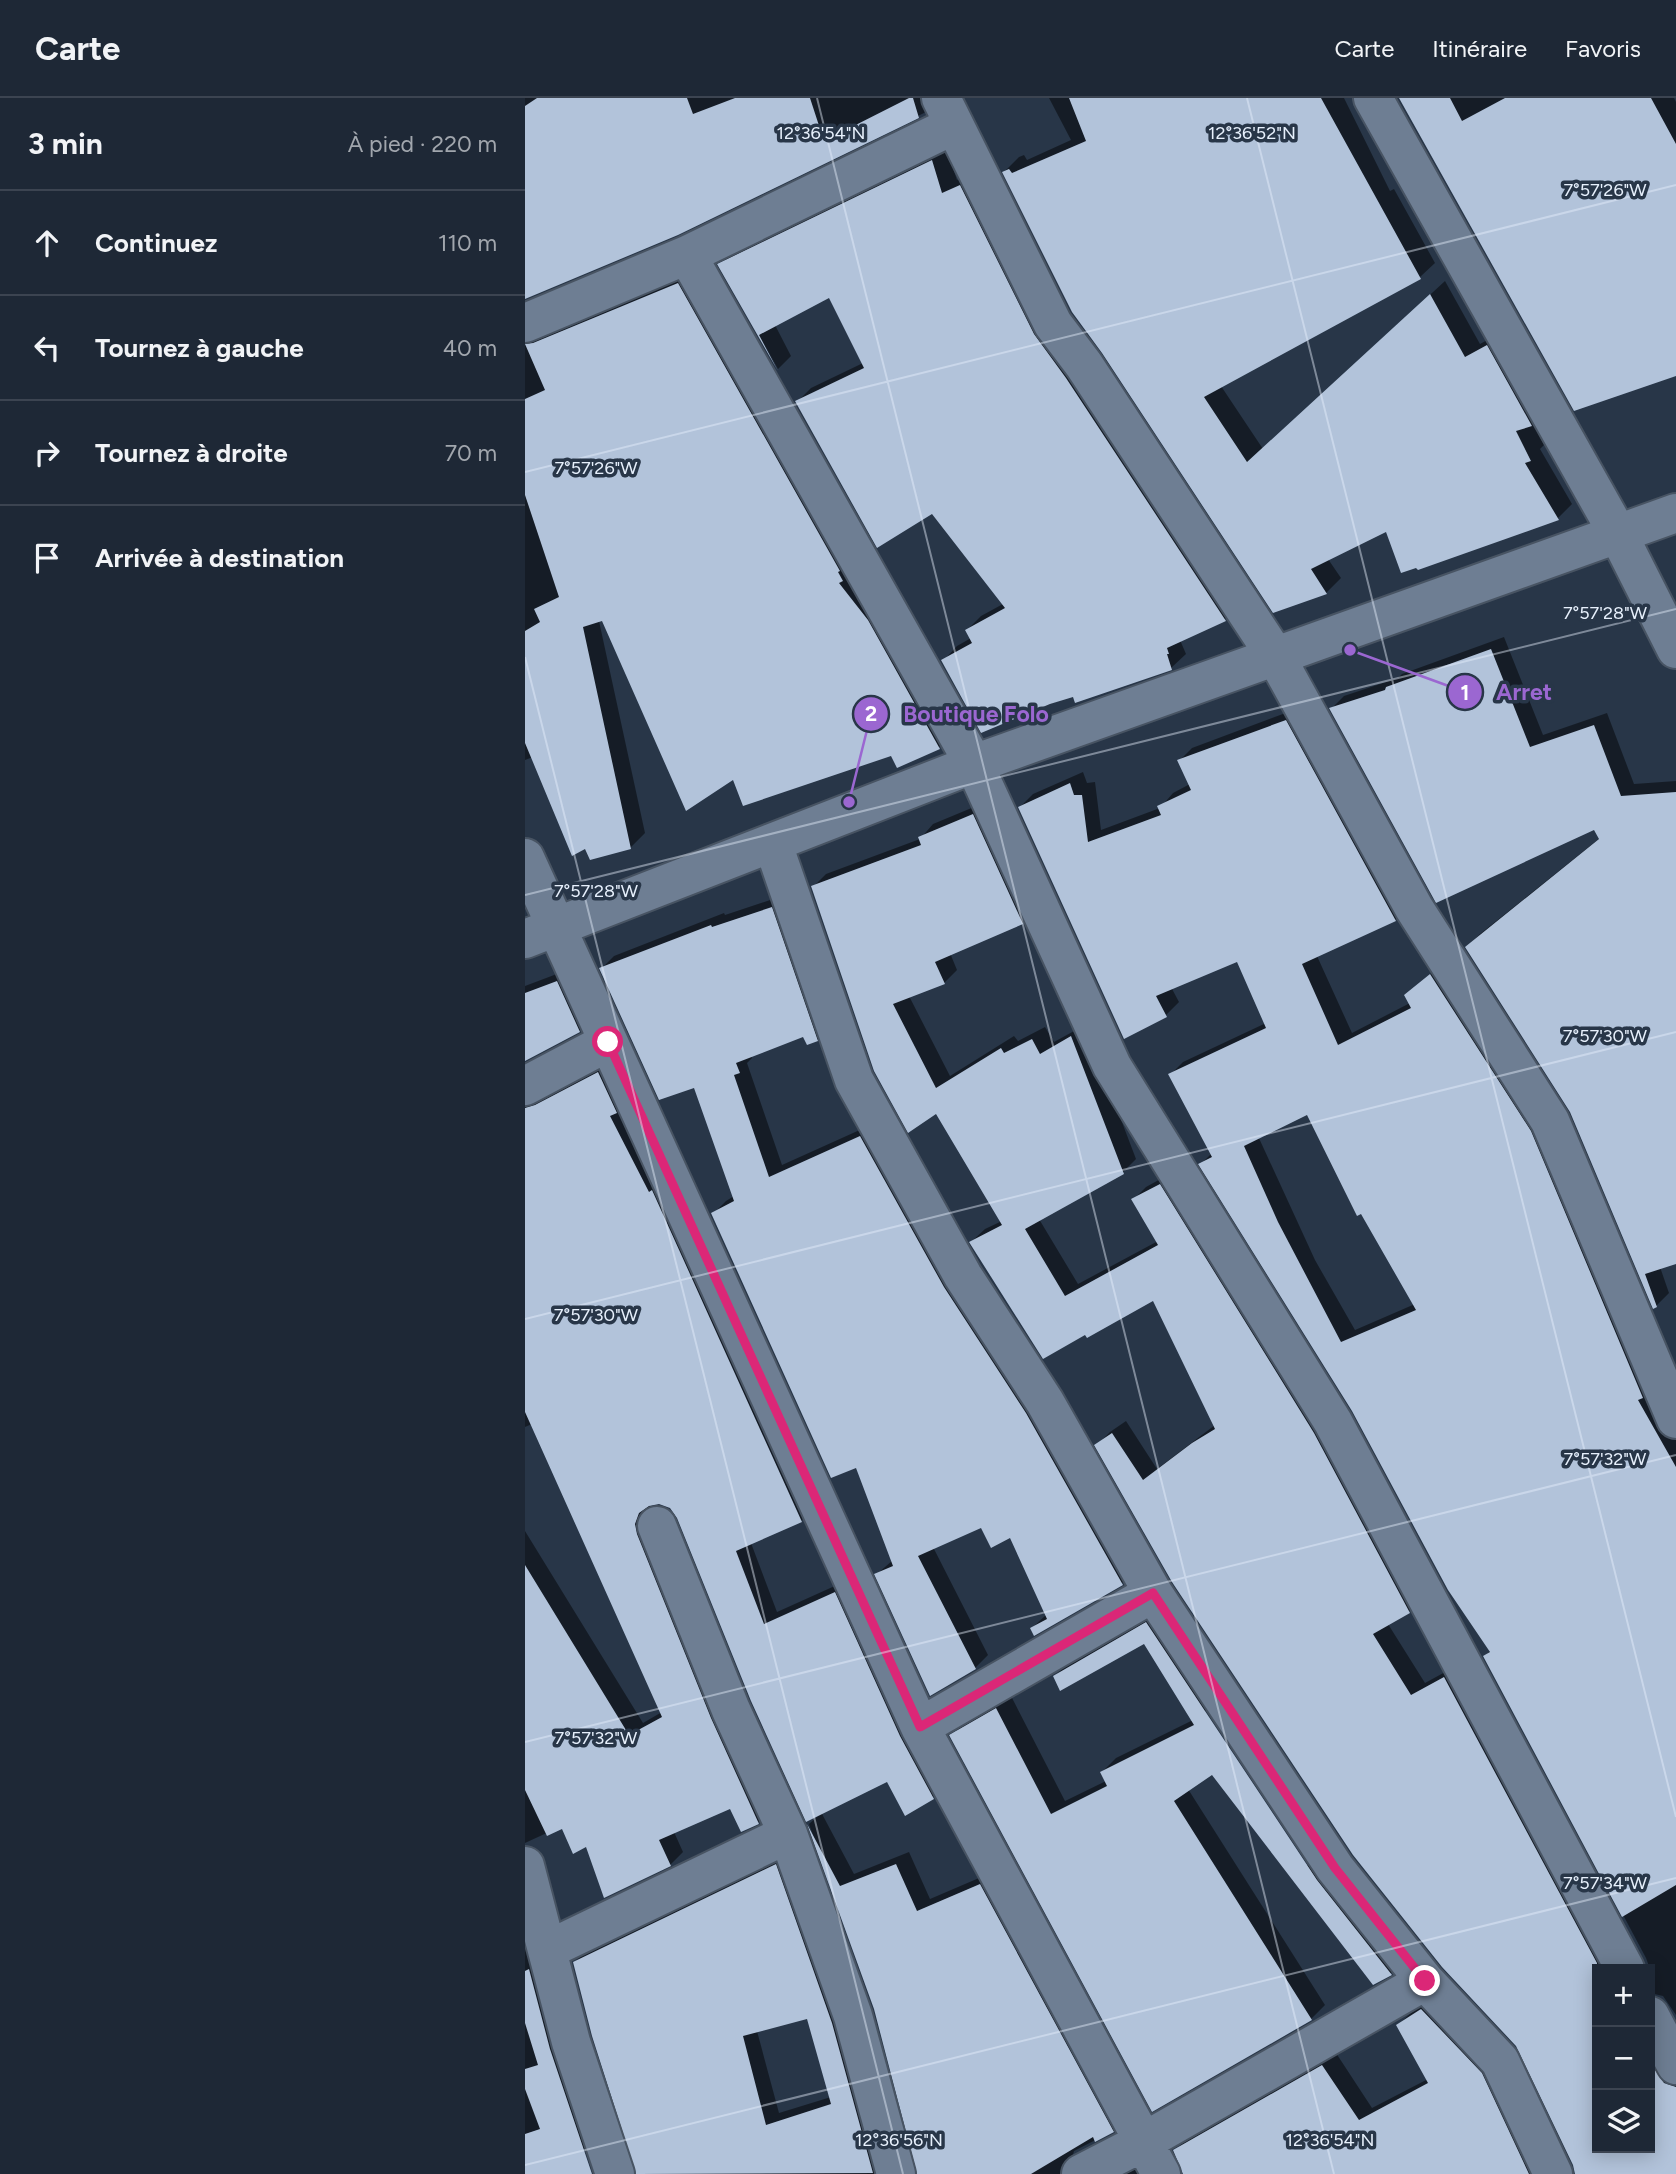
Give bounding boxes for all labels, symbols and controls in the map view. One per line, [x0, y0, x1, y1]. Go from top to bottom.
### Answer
text: Carte [35, 29, 120, 68]
text: Carte [1334, 34, 1394, 63]
text: Itinéraire [1432, 34, 1527, 63]
text: Favoris [1565, 34, 1641, 63]
text: 12°36'54"N [777, 122, 865, 144]
text: 12°36'52"N [1208, 122, 1296, 144]
text: 3 min [28, 125, 103, 162]
text: À pied · 220 m [348, 130, 497, 158]
text: 7°57'26"W [1563, 179, 1647, 201]
icon: ahead [28, 224, 66, 262]
text: Continuez [95, 227, 217, 259]
text: 110 m [438, 229, 497, 257]
icon: left [28, 329, 66, 367]
text: Tournez à gauche [95, 332, 304, 364]
text: 40 m [443, 334, 497, 362]
icon: right [28, 434, 66, 472]
text: Tournez à droite [95, 437, 288, 469]
text: 70 m [445, 439, 497, 467]
text: 7°57'26"W [554, 457, 638, 479]
icon: arrive [28, 539, 66, 577]
text: Arrivée à destination [95, 542, 344, 574]
text: 7°57'28"W [1563, 602, 1648, 624]
callout: Arret [1447, 670, 1566, 714]
text: Arret [1496, 678, 1552, 706]
text: 1 [1461, 680, 1469, 705]
callout: Boutique Folo [854, 692, 1062, 736]
text: Boutique Folo [903, 700, 1049, 728]
text: 2 [865, 701, 877, 726]
text: 7°57'28"W [554, 880, 639, 902]
text: 7°57'30"W [1563, 1025, 1648, 1047]
route start [592, 1026, 623, 1057]
text: 7°57'30"W [554, 1304, 639, 1326]
text: 7°57'32"W [1564, 1448, 1647, 1470]
text: 7°57'32"W [555, 1727, 638, 1749]
text: 7°57'34"W [1563, 1872, 1648, 1894]
map controls [1592, 1964, 1655, 2153]
button: + [1592, 1964, 1655, 2027]
route end [1409, 1965, 1440, 1996]
button: − [1592, 2027, 1655, 2090]
button: layers [1592, 2090, 1655, 2153]
text: 12°36'56"N [855, 2129, 943, 2151]
text: 12°36'54"N [1286, 2129, 1374, 2151]

